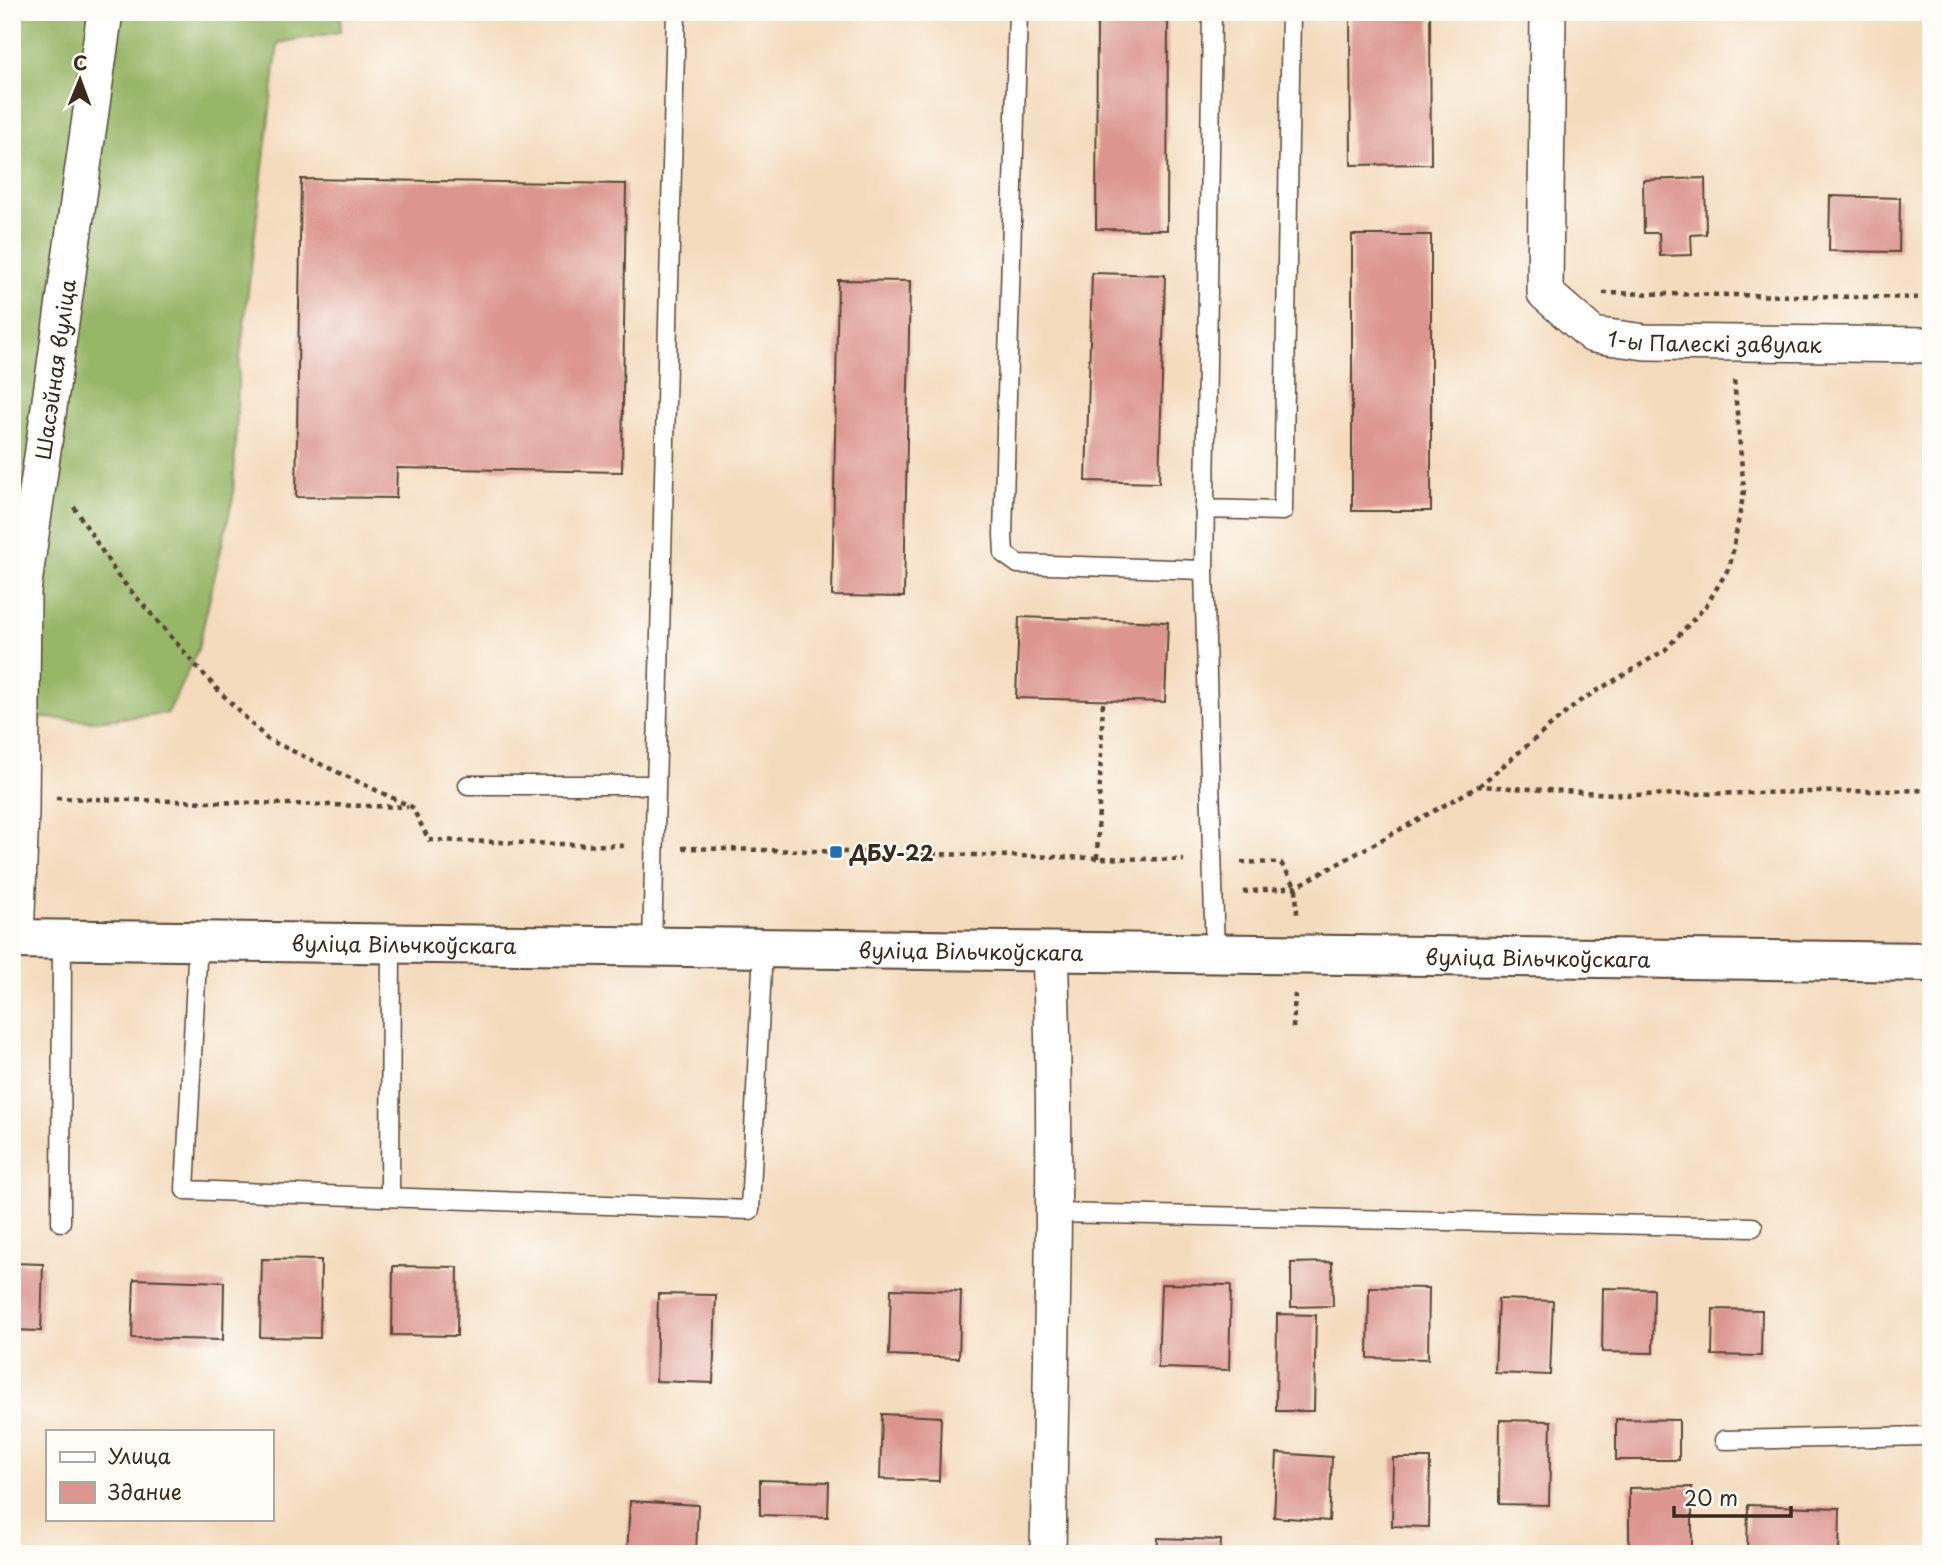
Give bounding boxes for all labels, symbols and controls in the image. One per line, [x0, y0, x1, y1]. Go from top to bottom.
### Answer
north arrow [46, 46, 116, 116]
text: С [73, 48, 88, 76]
street label: Шасэйная вуліца [26, 277, 83, 462]
street label: 1-ы Палескі завулак [1606, 321, 1822, 360]
place label: ДБУ-22 [849, 836, 934, 868]
marker: ДБУ-22 [828, 844, 844, 860]
street label: вуліца Вільчкоўскага [291, 926, 517, 961]
street label: вуліца Вільчкоўскага [858, 933, 1084, 968]
street label: вуліца Вільчкоўскага [1425, 940, 1651, 975]
legend [46, 1430, 273, 1520]
text: Улица [108, 1439, 171, 1471]
text: Здание [108, 1475, 182, 1507]
scale bar [1674, 1475, 1791, 1519]
text: 20 m [1684, 1481, 1738, 1513]

